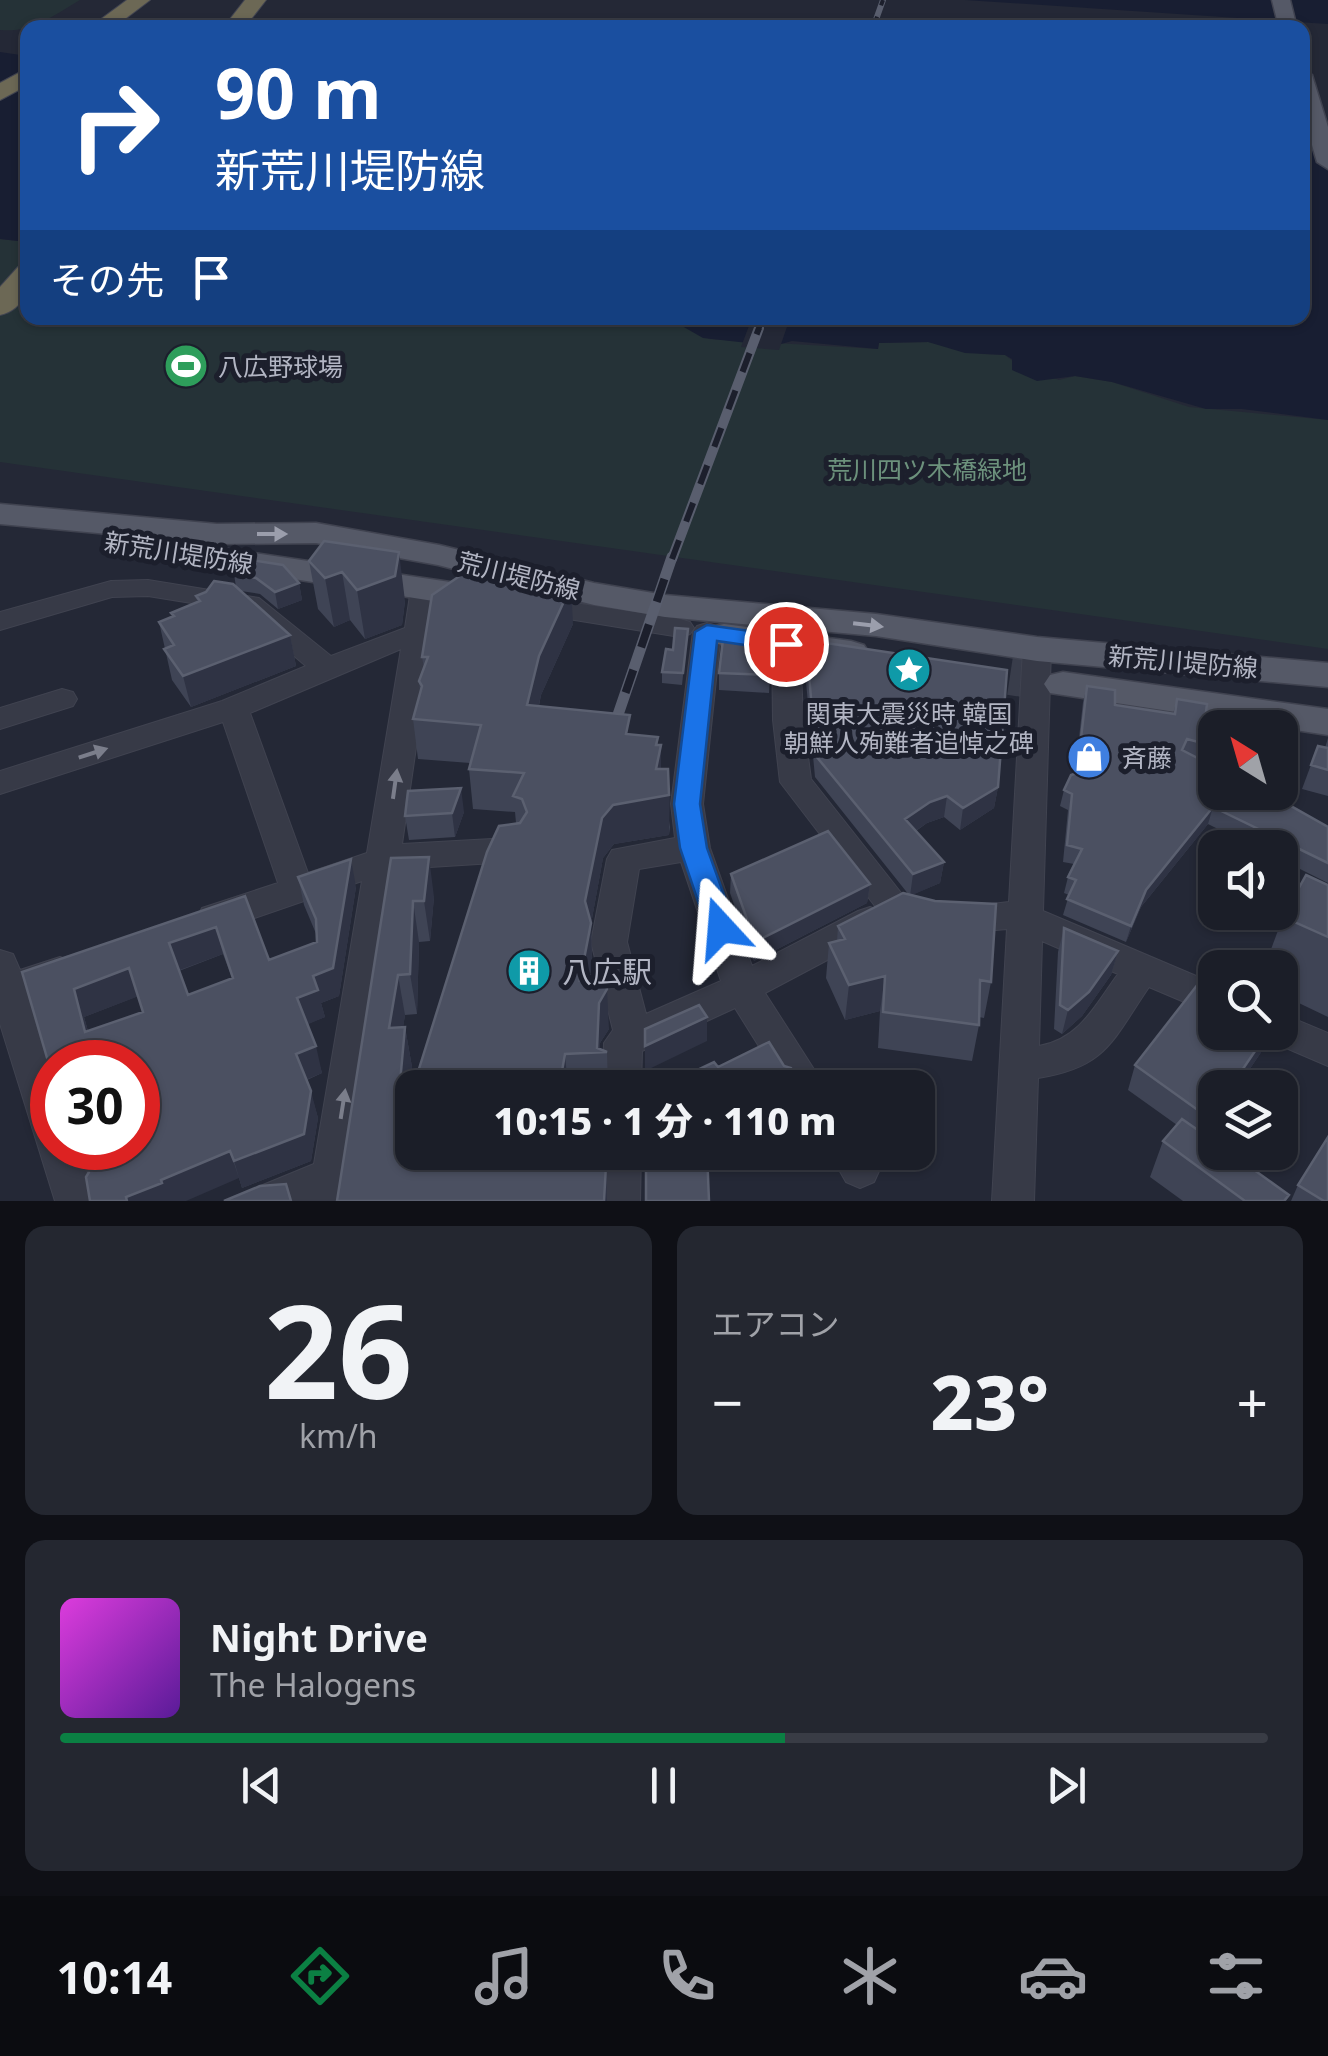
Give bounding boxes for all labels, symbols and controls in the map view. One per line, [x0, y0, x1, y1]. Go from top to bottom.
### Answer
text: 90 m [215, 44, 382, 140]
icon: right [50, 60, 180, 190]
text: 新荒川堤防線 [215, 139, 485, 200]
icon: arrive [184, 250, 239, 305]
text: その先 [50, 253, 164, 305]
sports icon: 八広野球場 [163, 343, 209, 389]
place label: 八広野球場 [218, 349, 343, 383]
park label: 荒川四ツ木橋緑地 [827, 452, 1027, 486]
street label: 新荒川堤防線 [102, 523, 256, 581]
one-way arrow [256, 525, 288, 541]
street label: 荒川堤防線 [454, 543, 584, 607]
pin [744, 602, 829, 687]
icon: arrive [759, 617, 814, 672]
one-way arrow [852, 617, 884, 633]
street label: 新荒川堤防線 [1107, 638, 1259, 684]
place icon: 関東大震災時 韓国 朝鮮人殉難者追悼之碑 [886, 647, 932, 693]
place label: 関東大震災時 韓国 朝鮮人殉難者追悼之碑 [784, 696, 1034, 759]
north arrow [1198, 710, 1298, 810]
map controls [1198, 710, 1298, 1170]
shop icon: 斉藤 [1066, 734, 1112, 780]
place label: 斉藤 [1122, 740, 1172, 774]
one-way arrow [78, 745, 108, 760]
one-way arrow [388, 767, 404, 799]
button: sound [1198, 830, 1298, 930]
position arrow [669, 876, 773, 980]
building icon: 八広駅 [506, 948, 552, 994]
button: search [1198, 950, 1298, 1050]
place label: 八広駅 [562, 951, 652, 992]
speed limit sign: 30 [30, 1040, 160, 1170]
button: layers [1198, 1070, 1298, 1170]
one-way arrow [336, 1088, 352, 1120]
text: 10:15 · 1 分 · 110 m [494, 1094, 836, 1146]
text: 26 [264, 1260, 413, 1437]
text: エアコン [712, 1302, 840, 1345]
text: 23° [931, 1350, 1049, 1452]
text: − [712, 1364, 743, 1439]
text: + [1237, 1364, 1268, 1439]
text: km/h [299, 1414, 378, 1457]
text: Night Drive [210, 1611, 428, 1663]
text: The Halogens [210, 1663, 416, 1706]
icon: previous [234, 1758, 289, 1813]
icon: pause [636, 1758, 691, 1813]
icon: next [1039, 1758, 1094, 1813]
icon: directions [285, 1941, 355, 2011]
icon: music [469, 1941, 539, 2011]
icon: phone [652, 1941, 722, 2011]
icon: climate [835, 1941, 905, 2011]
icon: car [1018, 1941, 1088, 2011]
icon: filters [1201, 1941, 1271, 2011]
text: 10:14 [57, 1946, 172, 2007]

